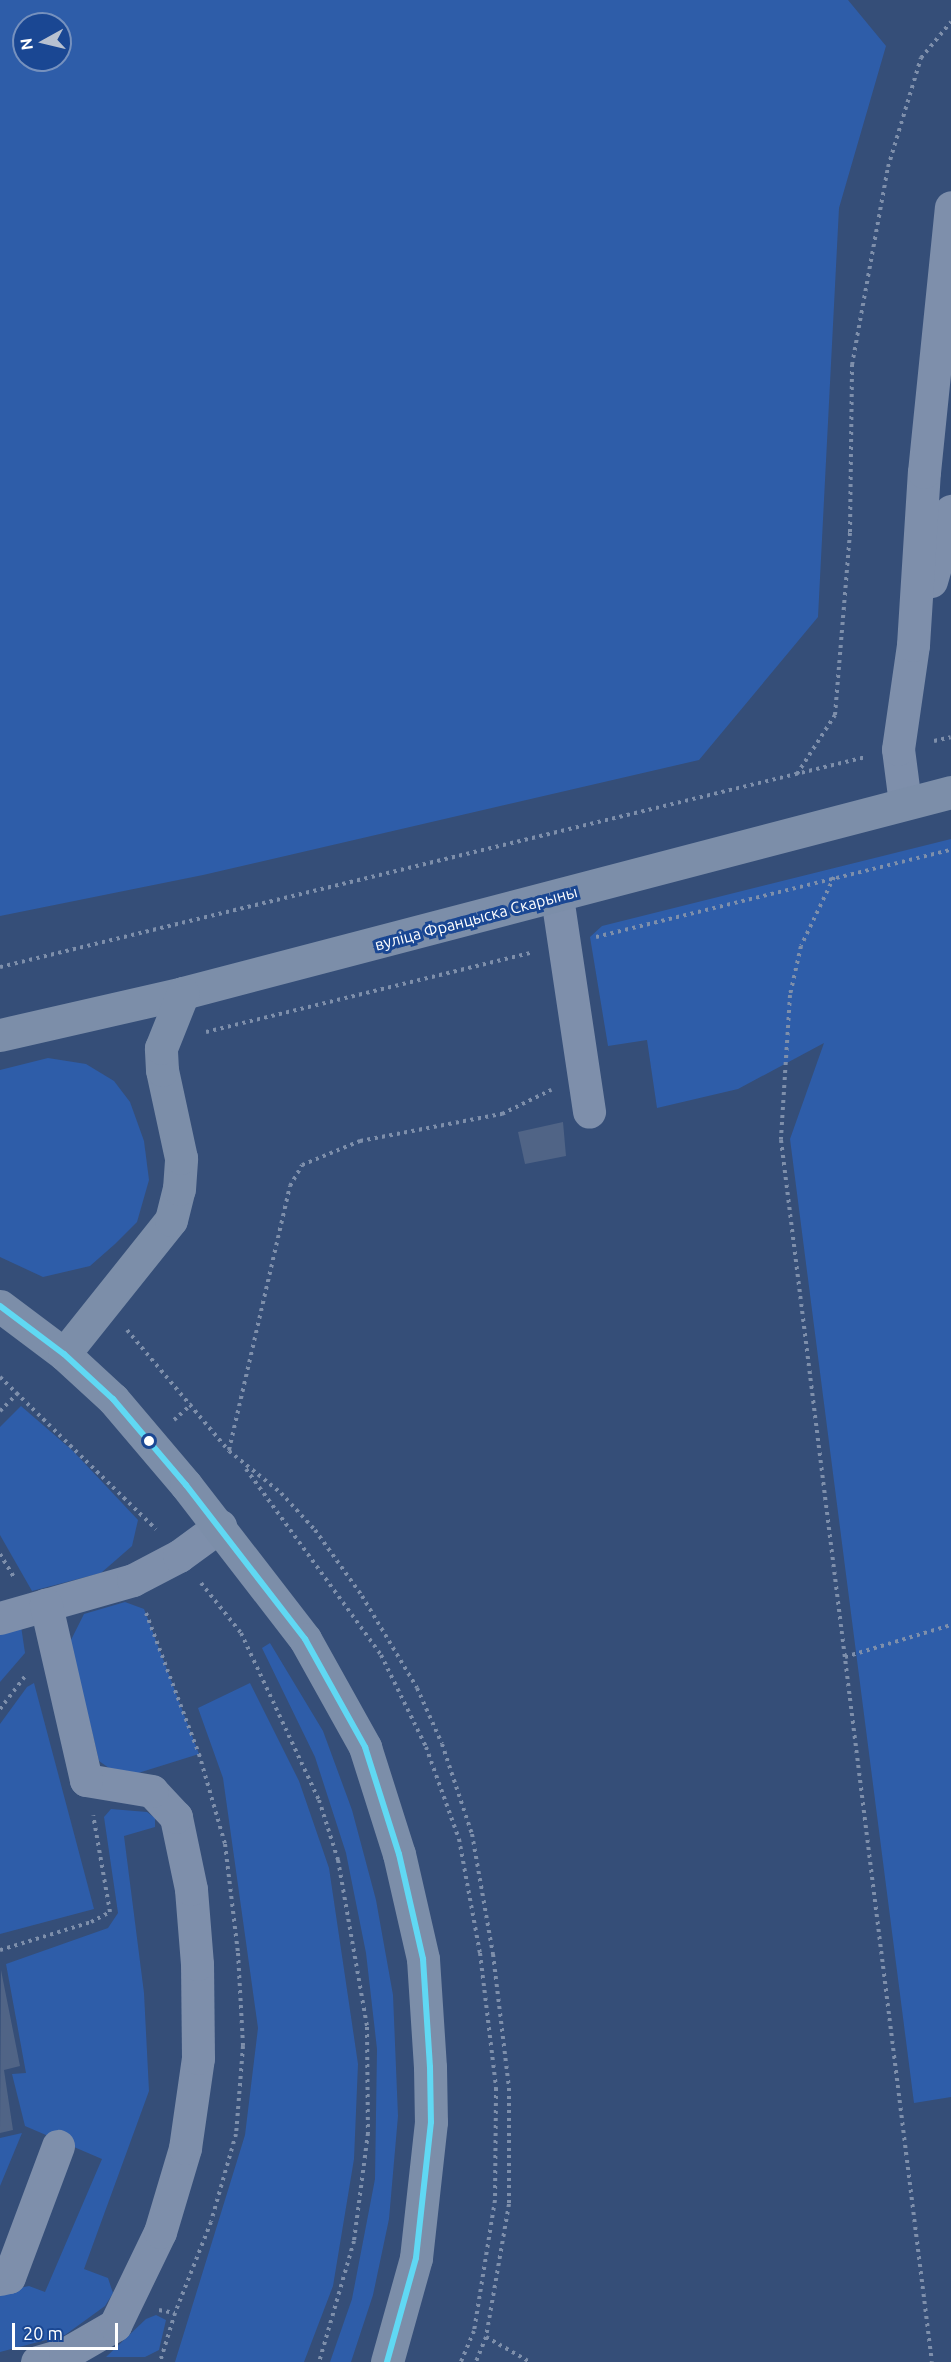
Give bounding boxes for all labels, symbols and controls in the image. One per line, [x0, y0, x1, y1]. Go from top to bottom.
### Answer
north arrow [12, 12, 72, 72]
text: N [16, 37, 36, 51]
street label: вуліца Францыска Скарыны [373, 882, 579, 954]
unlabelled marker [143, 1435, 155, 1447]
scale bar [15, 2311, 122, 2349]
text: 20 m [23, 2323, 63, 2343]

